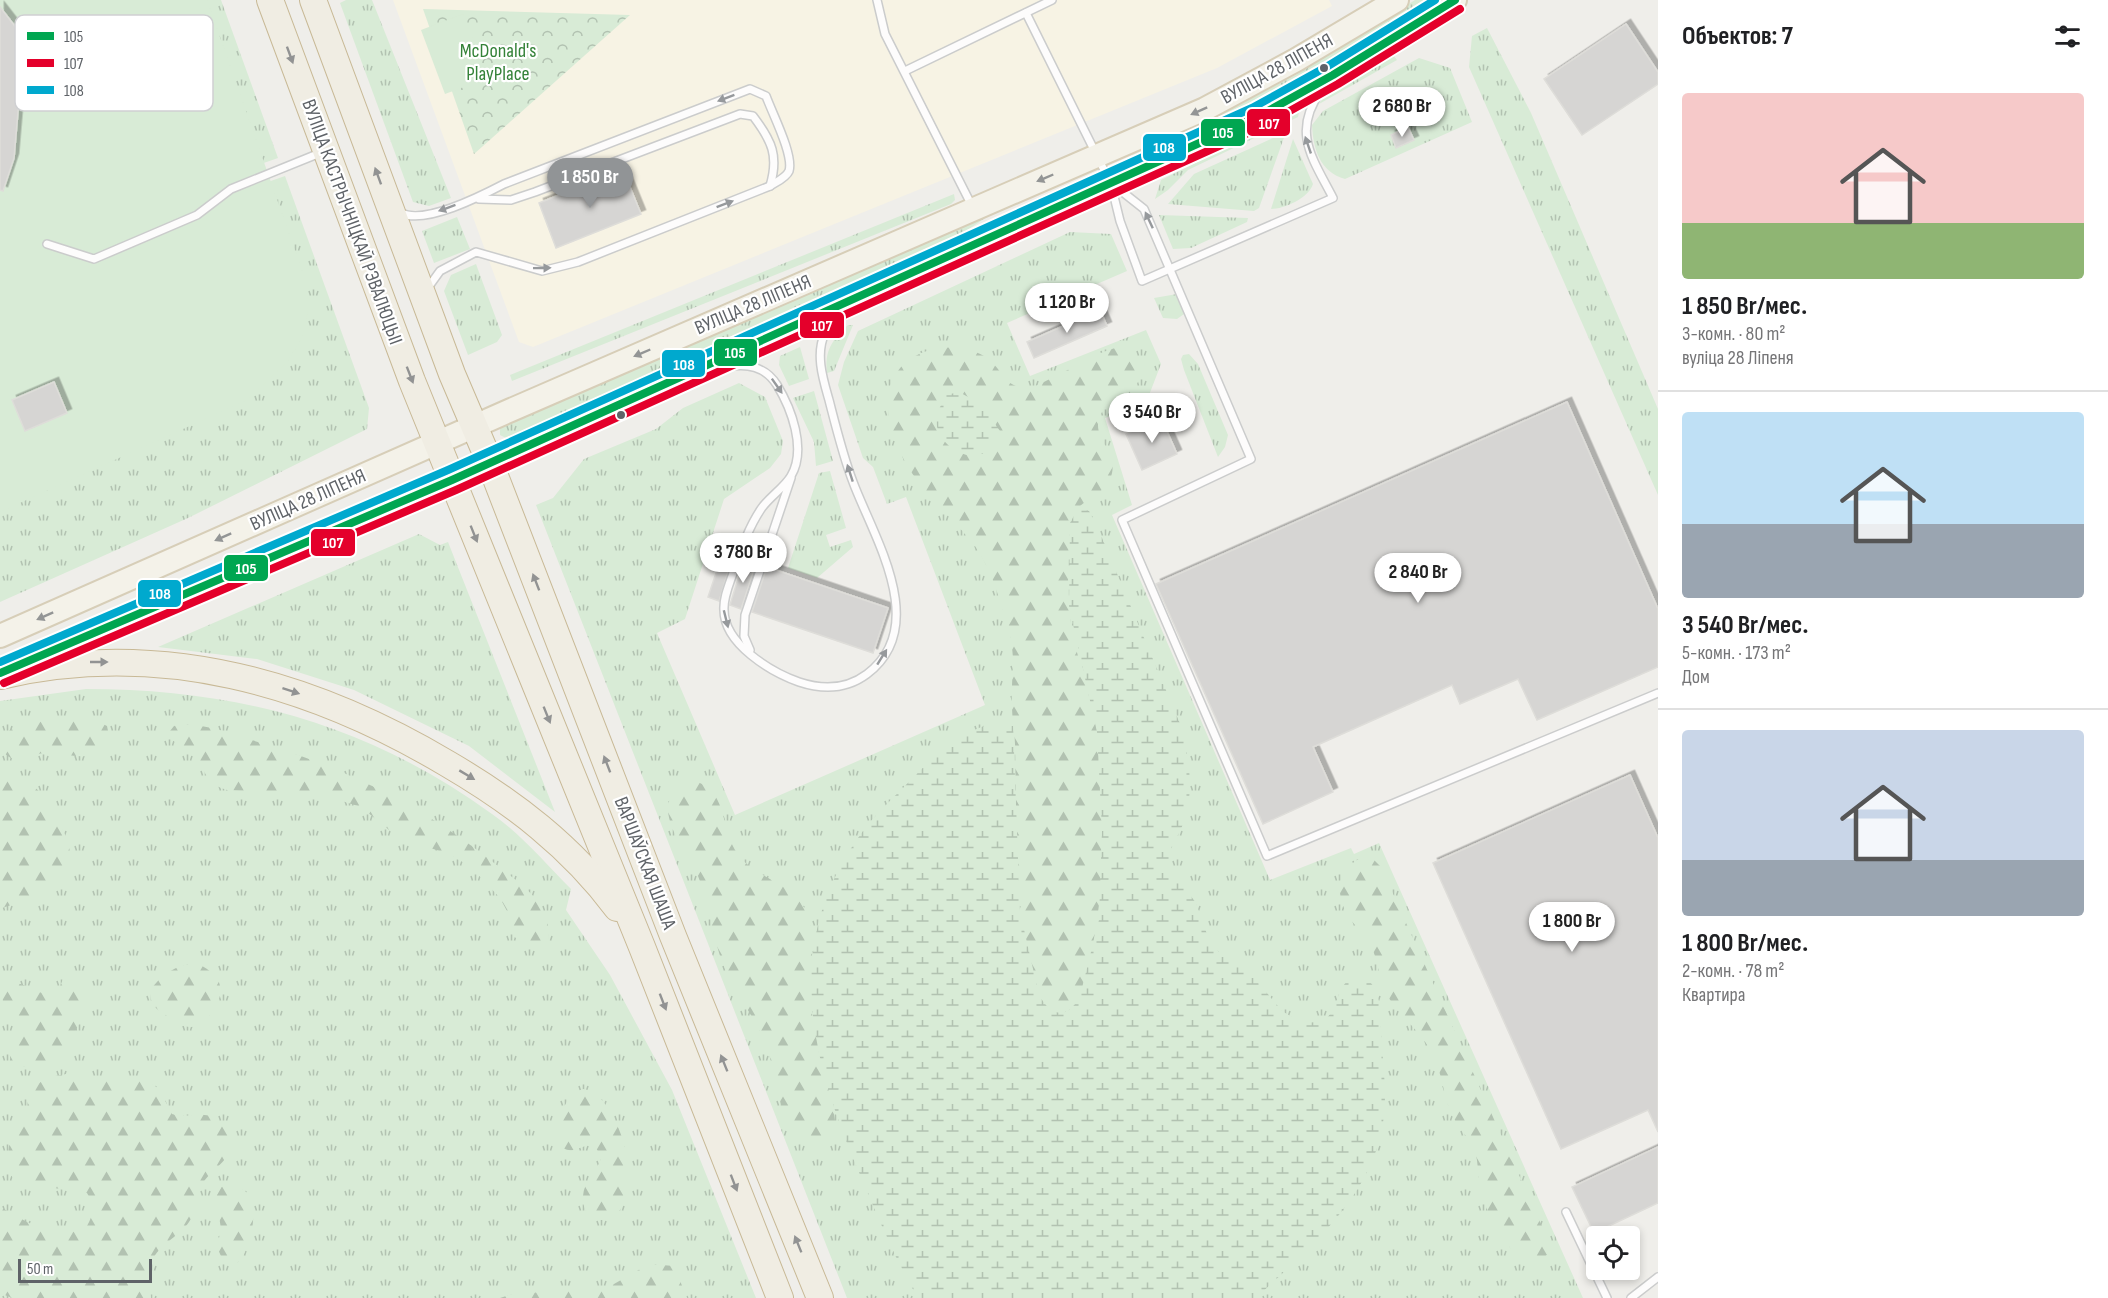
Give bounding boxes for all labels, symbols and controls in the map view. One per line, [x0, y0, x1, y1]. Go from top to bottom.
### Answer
legend [15, 15, 213, 111]
icon: filters [2051, 20, 2084, 53]
text: Объектов: 7 [1682, 21, 1793, 52]
text: 105 [64, 28, 83, 47]
street label: ВУЛІЦА 28 ЛІПЕНЯ [1217, 28, 1337, 110]
park label: McDonald's PlayPlace [460, 39, 536, 86]
one-way arrow [286, 46, 295, 64]
text: 107 [64, 55, 84, 74]
unlabelled marker [1318, 62, 1330, 74]
text: 108 [64, 82, 84, 101]
pin: 2 680 Br [1340, 87, 1464, 138]
one-way arrow [717, 94, 735, 103]
text: 2 680 Br [1372, 94, 1432, 118]
street label: ВУЛІЦА КАСТРЫЧНІЦКАЙ РЭВАЛЮЦЫІ [296, 96, 408, 348]
one-way arrow [1190, 107, 1207, 116]
line badge: 107 [1246, 108, 1291, 137]
text: 107 [1259, 115, 1279, 134]
line badge: 105 [1200, 118, 1246, 147]
text: 105 [1213, 124, 1233, 143]
icon: home [1829, 132, 1937, 240]
line badge: 108 [1142, 133, 1187, 162]
one-way arrow [1303, 136, 1313, 154]
text: 108 [1153, 139, 1175, 158]
pin: 1 850 Br [528, 158, 652, 209]
text: 1 850 Br [561, 165, 619, 189]
one-way arrow [373, 166, 383, 184]
one-way arrow [1035, 173, 1053, 183]
one-way arrow [717, 199, 735, 209]
one-way arrow [438, 203, 456, 213]
one-way arrow [1145, 212, 1154, 229]
one-way arrow [533, 263, 552, 273]
street label: ВУЛІЦА 28 ЛІПЕНЯ [691, 270, 815, 340]
pin: 1 120 Br [1005, 283, 1129, 334]
text: 1 120 Br [1039, 290, 1095, 314]
text: 1 850 Br/мес. [1682, 291, 1807, 322]
line badge: 107 [799, 311, 845, 339]
text: 107 [812, 317, 832, 336]
text: 3-комн. · 80 m² [1682, 322, 1786, 346]
line badge: 105 [713, 338, 758, 367]
text: 105 [725, 344, 745, 363]
text: вуліца 28 Ліпеня [1682, 346, 1794, 370]
one-way arrow [634, 348, 651, 357]
line badge: 108 [661, 349, 706, 378]
text: 108 [673, 356, 695, 375]
one-way arrow [405, 366, 415, 384]
one-way arrow [771, 377, 783, 393]
pin: 3 540 Br [1090, 393, 1214, 444]
text: 3 540 Br [1123, 400, 1181, 424]
unlabelled marker [615, 409, 627, 421]
icon: home [1829, 451, 1937, 559]
street label: ВУЛІЦА 28 ЛІПЕНЯ [246, 464, 370, 536]
one-way arrow [844, 464, 854, 482]
one-way arrow [470, 525, 479, 543]
line badge: 107 [310, 528, 356, 557]
one-way arrow [215, 533, 232, 542]
pin: 3 780 Br [681, 533, 805, 584]
text: 107 [323, 534, 343, 553]
text: 3 780 Br [714, 540, 772, 564]
pin: 2 840 Br [1356, 553, 1480, 604]
line badge: 105 [223, 554, 269, 582]
text: 105 [236, 560, 256, 579]
text: 2 840 Br [1388, 560, 1448, 584]
one-way arrow [531, 573, 541, 591]
line badge: 108 [137, 579, 182, 608]
text: 108 [149, 585, 171, 604]
one-way arrow [722, 610, 731, 628]
text: 3 540 Br/мес. [1682, 610, 1809, 641]
one-way arrow [36, 612, 54, 621]
text: 5-комн. · 173 m² [1682, 641, 1791, 665]
one-way arrow [877, 648, 888, 665]
one-way arrow [90, 657, 109, 667]
text: Дом [1682, 665, 1710, 689]
one-way arrow [282, 687, 300, 696]
one-way arrow [543, 706, 553, 724]
one-way arrow [601, 755, 611, 773]
one-way arrow [458, 769, 475, 780]
icon: home [1829, 769, 1937, 877]
street label: ВАРШАЎСКАЯ ШАША [609, 793, 681, 933]
pin: 1 800 Br [1510, 902, 1634, 953]
text: 1 800 Br [1543, 909, 1601, 933]
text: 1 800 Br/мес. [1682, 928, 1808, 959]
text: 2-комн. · 78 m² [1682, 959, 1784, 983]
text: Квартира [1682, 983, 1746, 1007]
one-way arrow [659, 993, 669, 1011]
one-way arrow [719, 1054, 728, 1072]
one-way arrow [730, 1174, 740, 1192]
map controls [1586, 1226, 1640, 1280]
button: locate [1586, 1226, 1640, 1280]
one-way arrow [793, 1235, 802, 1253]
scale bar [18, 1256, 152, 1284]
text: 50 m [27, 1260, 53, 1279]

